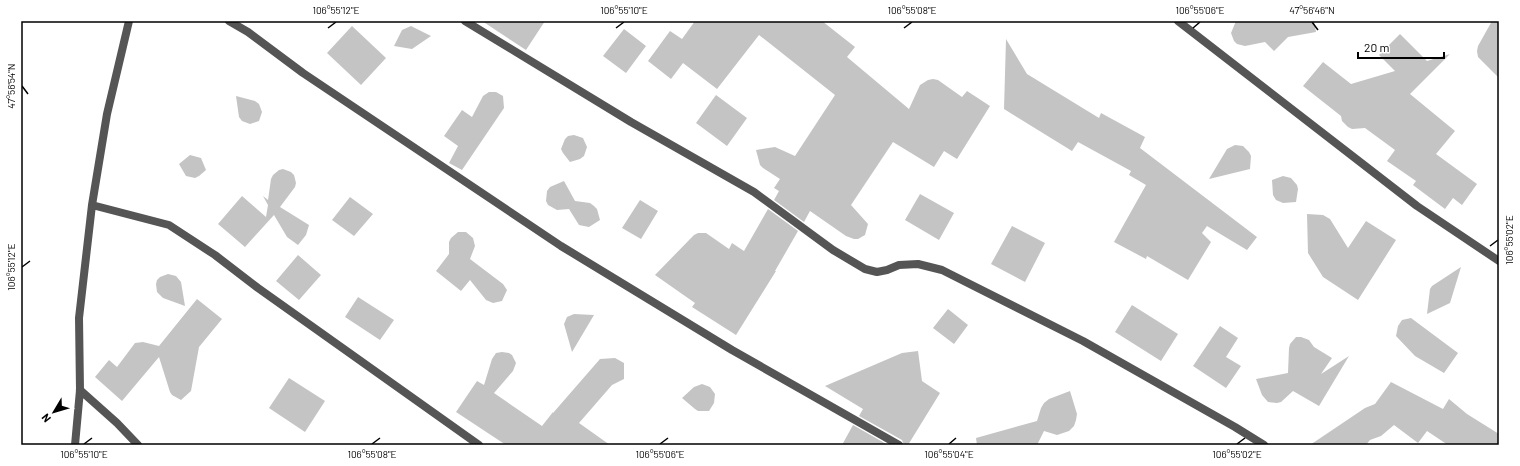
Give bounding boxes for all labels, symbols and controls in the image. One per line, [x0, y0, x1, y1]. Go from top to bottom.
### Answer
text: 106°55'12"E [312, 4, 360, 16]
text: 106°55'10"E [600, 4, 648, 16]
text: 106°55'08"E [887, 4, 937, 16]
text: 106°55'06"E [1175, 4, 1225, 16]
text: 47°56'46"N [1289, 4, 1335, 16]
scale bar [1358, 34, 1444, 60]
text: 20 m [1364, 40, 1390, 54]
text: 47°56'54"N [5, 63, 17, 109]
text: 106°55'02"E [1503, 215, 1515, 265]
text: 106°55'12"E [5, 243, 17, 291]
north arrow [34, 392, 74, 432]
text: N [38, 412, 53, 425]
text: 106°55'10"E [60, 448, 108, 460]
text: 106°55'08"E [347, 448, 397, 460]
text: 106°55'06"E [635, 448, 685, 460]
text: 106°55'04"E [924, 448, 974, 460]
text: 106°55'02"E [1212, 448, 1262, 460]

